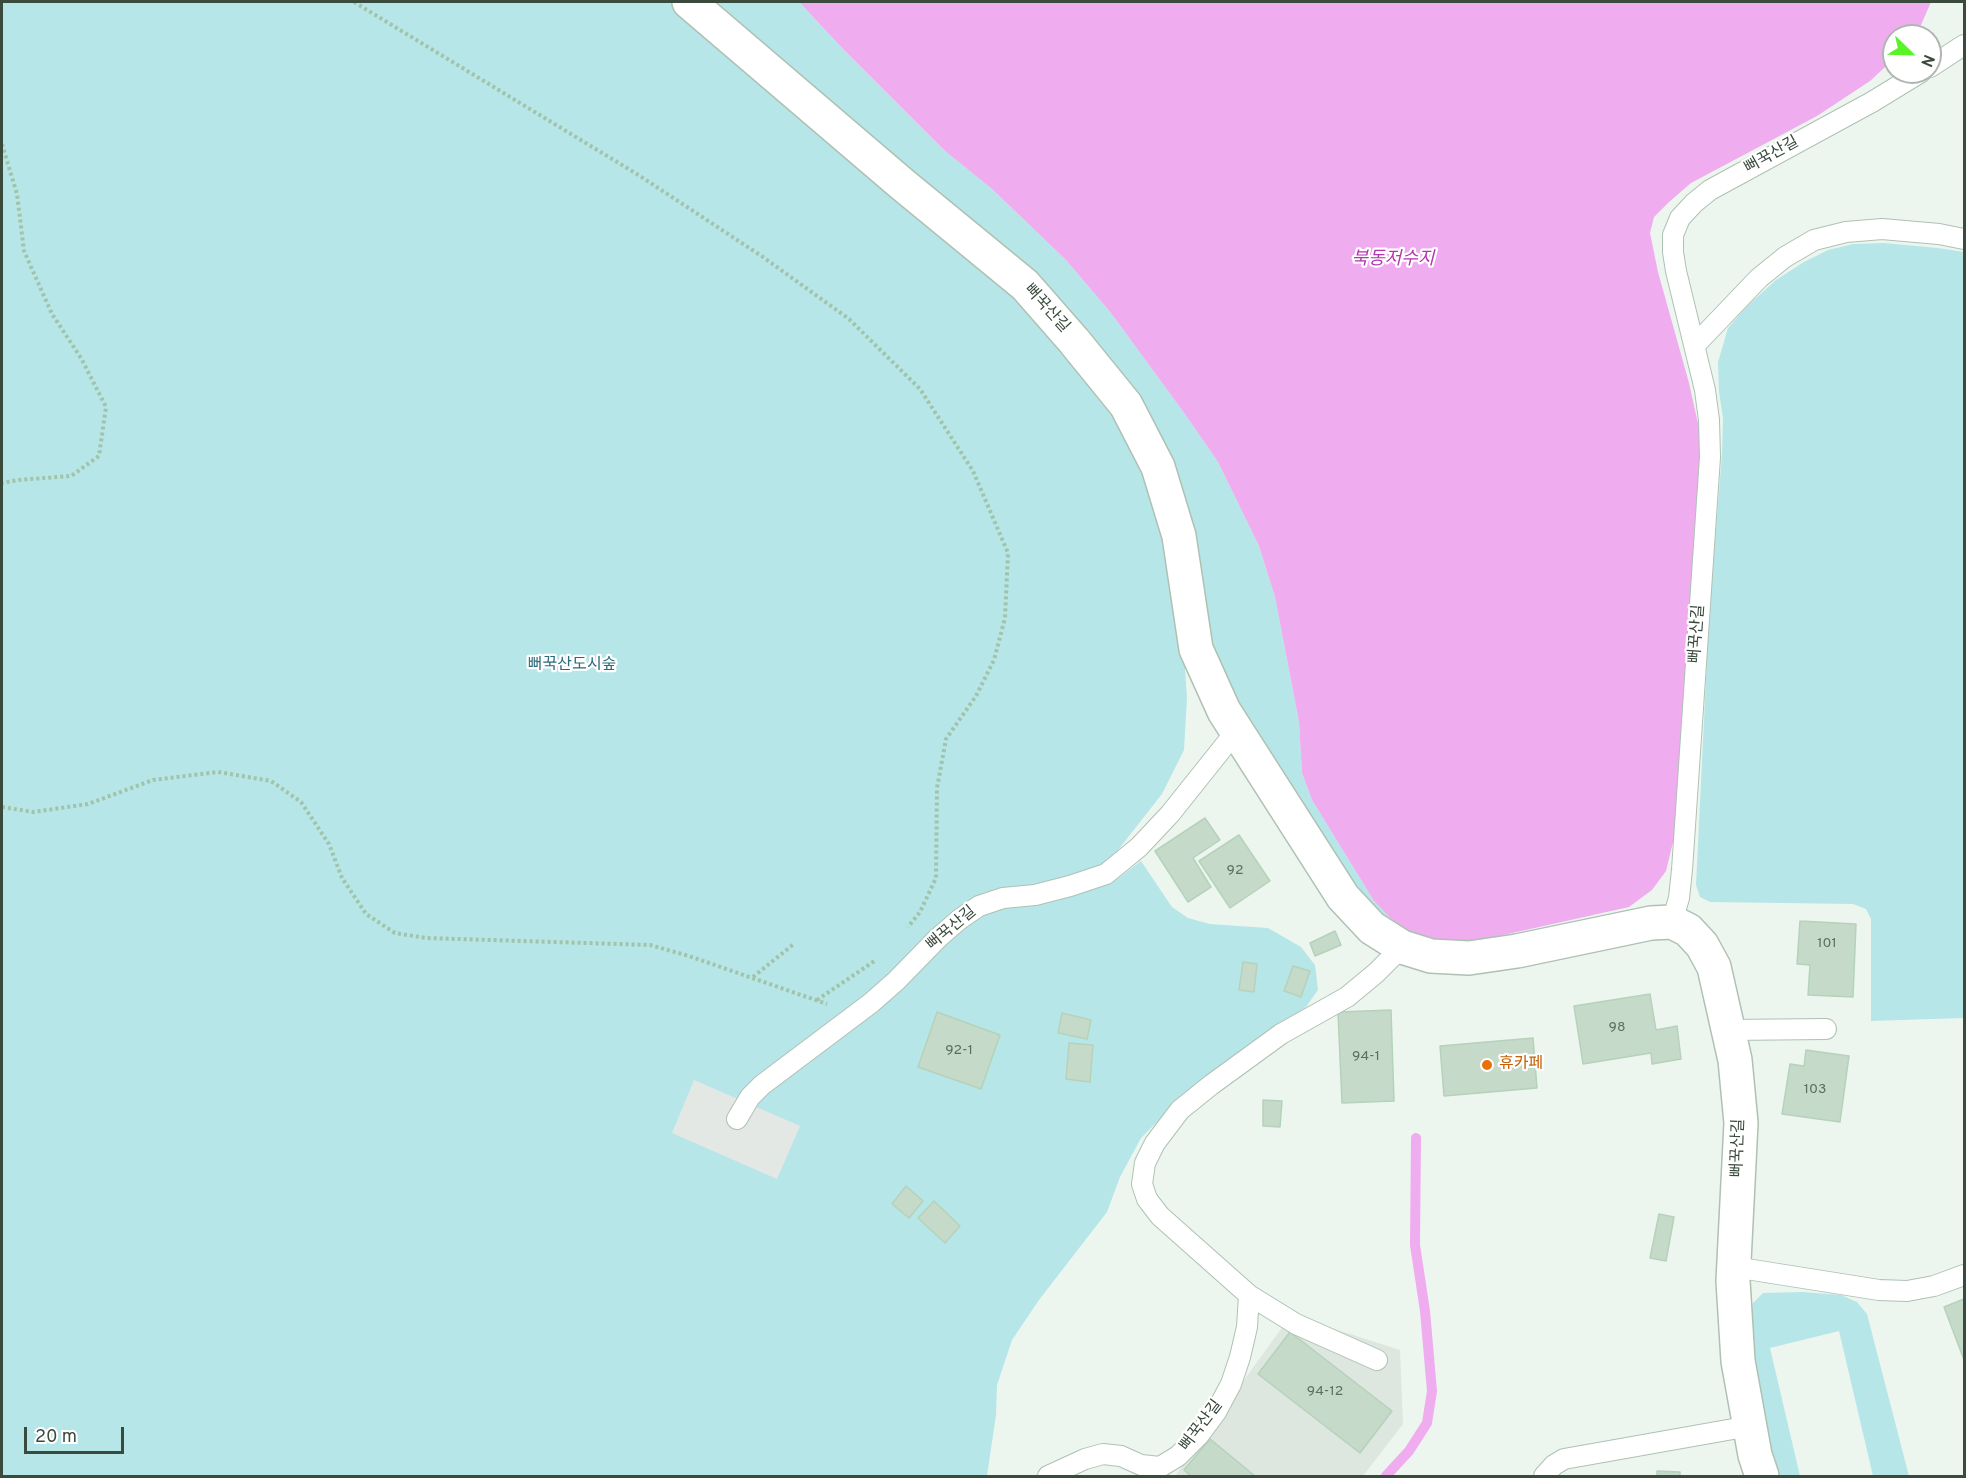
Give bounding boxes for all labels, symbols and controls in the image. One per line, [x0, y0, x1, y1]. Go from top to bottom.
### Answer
north arrow [1882, 24, 1942, 84]
text: N [1915, 51, 1938, 69]
street label: 뻐꾹산길 [1742, 133, 1802, 179]
water label: 북동저수지 [1352, 249, 1434, 271]
street label: 뻐꾹산길 [1019, 281, 1073, 337]
street label: 뻐꾹산길 [1686, 604, 1710, 664]
park label: 뻐꾹산도시숲 [528, 656, 616, 676]
house number: 92 [1227, 863, 1243, 879]
street label: 뻐꾹산길 [923, 903, 981, 955]
house number: 101 [1817, 936, 1837, 952]
house number: 98 [1609, 1020, 1625, 1036]
house number: 92-1 [945, 1043, 973, 1059]
house number: 94-1 [1352, 1049, 1380, 1065]
place label: 휴카페 [1499, 1055, 1543, 1075]
marker: 휴카페 [1480, 1058, 1494, 1072]
house number: 103 [1804, 1082, 1826, 1098]
street label: 뻐꾹산길 [1728, 1118, 1750, 1178]
house number: 94-12 [1307, 1384, 1343, 1400]
street label: 뻐꾹산길 [1177, 1397, 1227, 1455]
scale bar [27, 1415, 128, 1453]
text: 20 m [35, 1426, 77, 1449]

